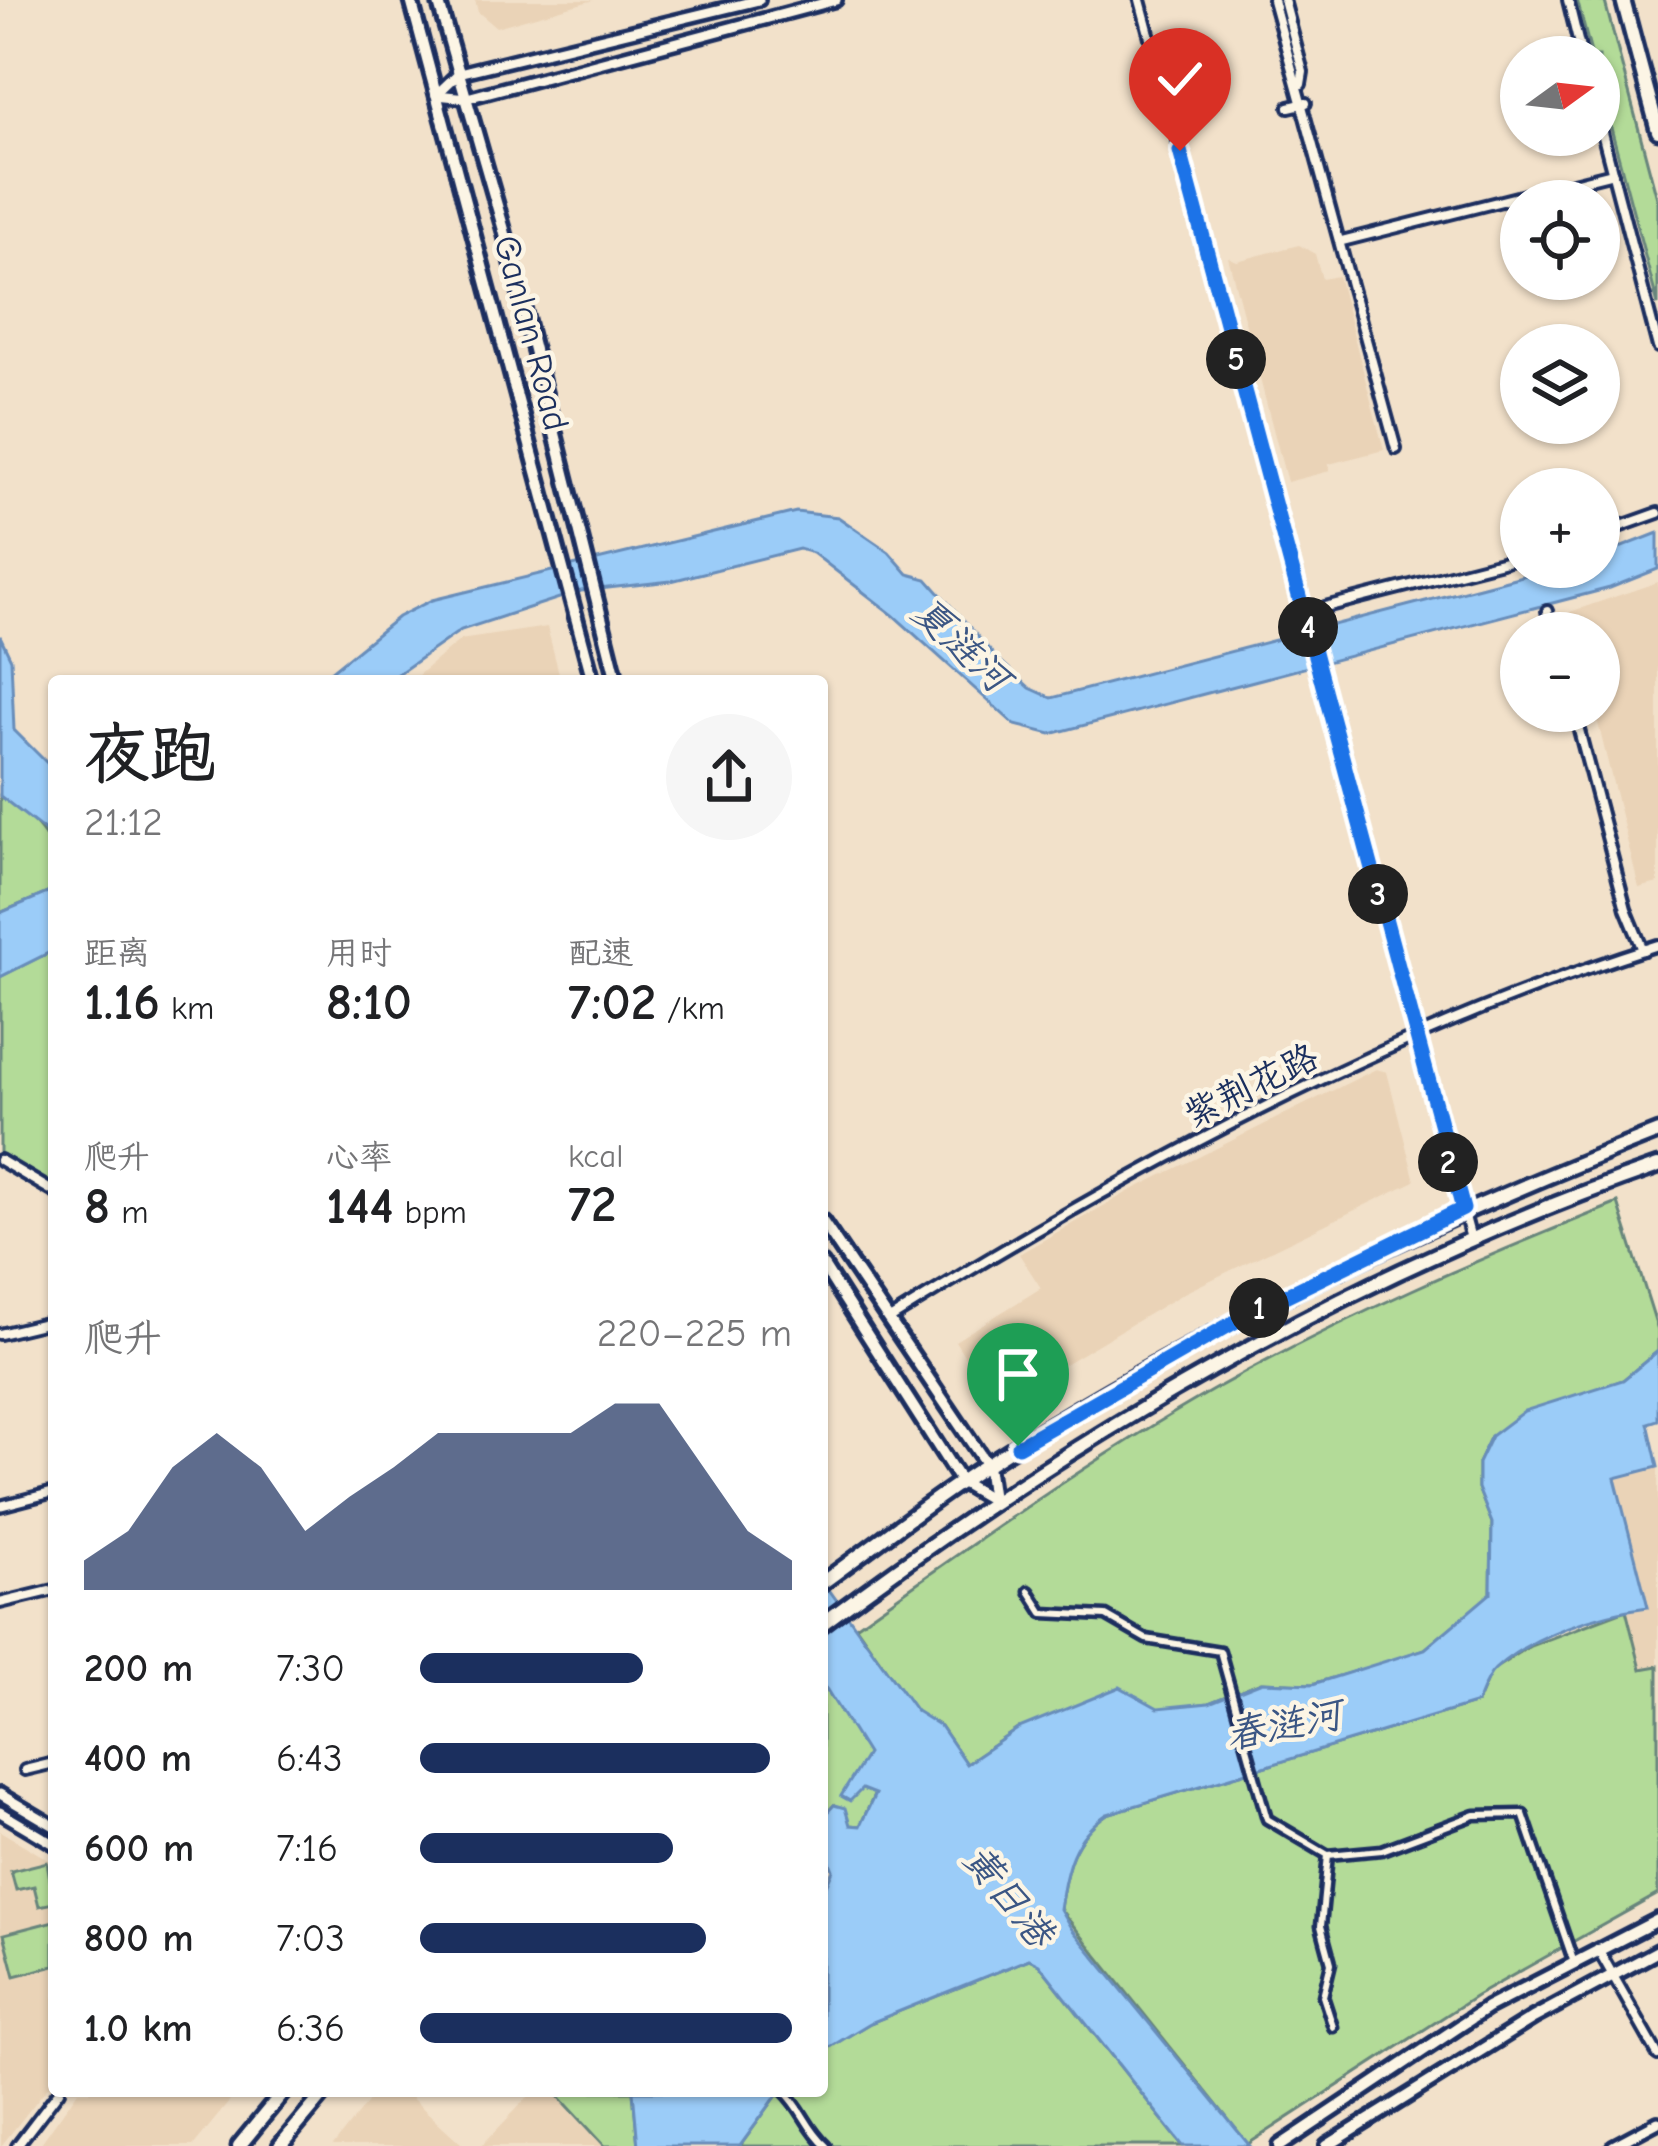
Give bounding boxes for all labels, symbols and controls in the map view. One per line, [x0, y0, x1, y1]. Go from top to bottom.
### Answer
pin [1129, 28, 1231, 151]
north arrow [1500, 36, 1620, 156]
map controls [1500, 36, 1620, 732]
icon: check [1147, 46, 1213, 112]
button: locate [1500, 180, 1620, 300]
street label: Ganlan Road [485, 231, 577, 435]
button: layers [1500, 324, 1620, 444]
pin: 5 [1206, 329, 1266, 389]
text: 5 [1227, 340, 1245, 378]
button: + [1500, 468, 1620, 588]
water label: 夏涟河 [903, 589, 1024, 705]
pin: 4 [1278, 597, 1338, 657]
text: 4 [1300, 608, 1316, 646]
button: − [1500, 612, 1620, 732]
button: share [666, 714, 792, 840]
text: 夜跑 [84, 717, 216, 793]
text: 21:12 [84, 800, 163, 845]
pin: 3 [1348, 864, 1408, 924]
text: 3 [1370, 875, 1386, 913]
text: 距离 [84, 934, 150, 972]
text: 用时 [326, 934, 392, 972]
text: 配速 [568, 934, 634, 972]
text: 1.16 [84, 973, 160, 1032]
text: 8:10 [326, 973, 412, 1032]
text: 7:02 [568, 973, 656, 1032]
text: km [160, 989, 214, 1027]
text: /km [656, 989, 725, 1027]
street label: 紫荆花路 [1177, 1036, 1325, 1136]
pin: 2 [1418, 1132, 1478, 1192]
text: kcal [568, 1137, 623, 1175]
text: 爬升 [84, 1138, 150, 1176]
text: 心率 [326, 1138, 392, 1176]
text: 2 [1440, 1143, 1456, 1181]
text: 72 [568, 1175, 616, 1234]
text: 8 [84, 1177, 110, 1236]
text: 144 [326, 1177, 393, 1236]
text: m [110, 1193, 148, 1231]
text: bpm [393, 1193, 467, 1231]
pin: 1 [1229, 1278, 1289, 1338]
text: 1 [1253, 1289, 1265, 1327]
text: 220–225 m [597, 1311, 792, 1356]
text: 爬升 [84, 1316, 162, 1361]
pin [967, 1323, 1069, 1446]
icon: arrive [985, 1341, 1051, 1407]
text: 200 m [84, 1646, 193, 1691]
text: 7:30 [276, 1646, 345, 1691]
water label: 春涟河 [1222, 1691, 1352, 1758]
text: 400 m [84, 1736, 192, 1781]
text: 6:43 [276, 1736, 343, 1781]
text: 600 m [84, 1826, 194, 1871]
text: 7:16 [276, 1826, 338, 1871]
water label: 黄日港 [954, 1836, 1065, 1959]
text: 800 m [84, 1916, 194, 1961]
text: 7:03 [276, 1916, 345, 1961]
text: 1.0 km [84, 2006, 193, 2051]
text: 6:36 [276, 2006, 345, 2051]

